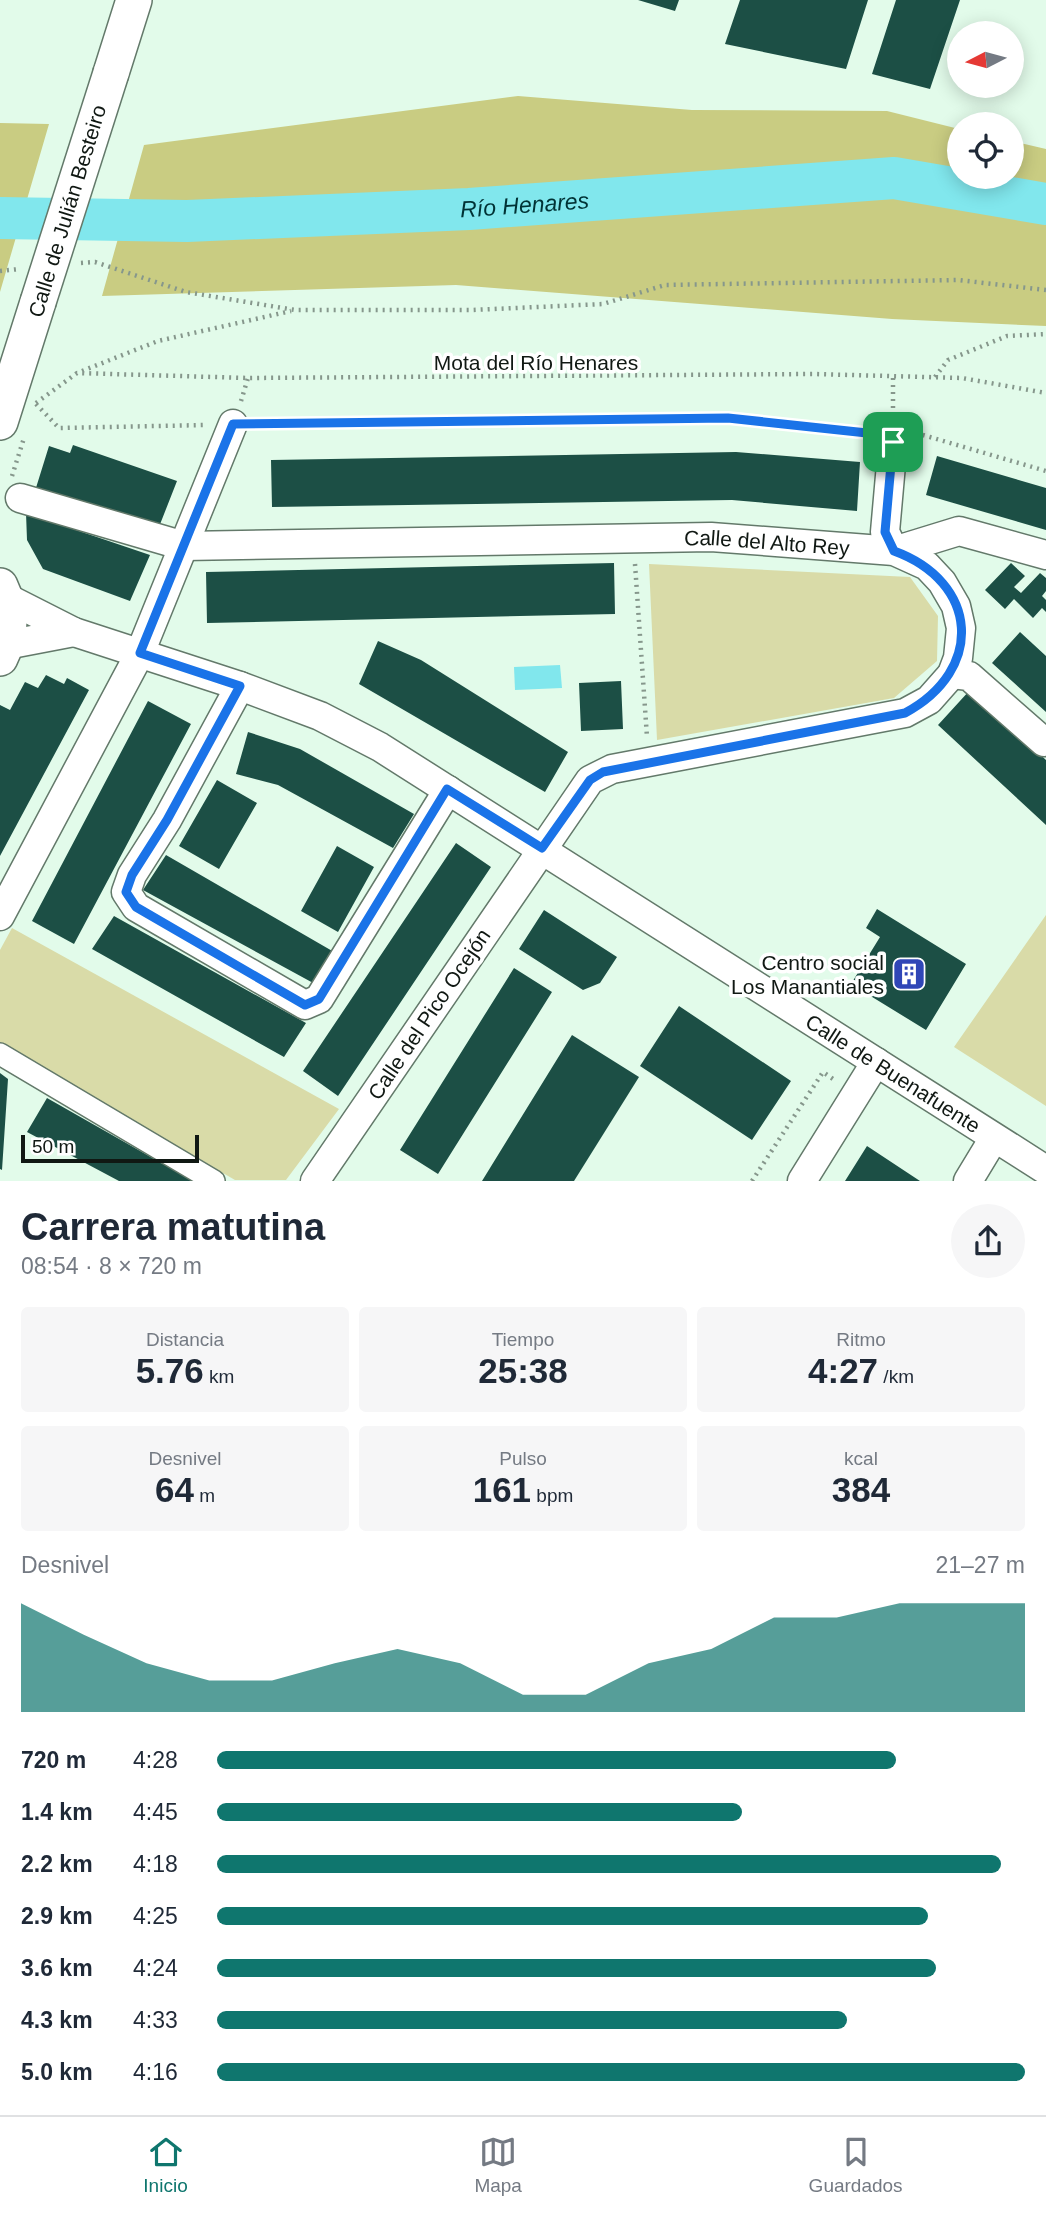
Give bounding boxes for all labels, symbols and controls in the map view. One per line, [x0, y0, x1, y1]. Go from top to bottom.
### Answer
north arrow [947, 21, 1024, 98]
map controls [947, 21, 1024, 189]
street label: Calle de Julián Besteiro [24, 102, 110, 320]
button: locate [947, 112, 1024, 189]
water label: Río Henares [460, 187, 590, 222]
street label: Mota del Río Henares [434, 351, 638, 374]
pin [863, 412, 923, 472]
icon: arrive [874, 423, 912, 461]
street label: Calle del Alto Rey [684, 525, 851, 559]
street label: Calle del Pico Ocejón [363, 924, 495, 1104]
place label: Centro social Los Manantiales [731, 951, 884, 998]
building icon: Centro social Los Manantiales [890, 955, 928, 993]
street label: Calle de Buenafuente [802, 1009, 985, 1137]
scale bar [21, 1132, 200, 1163]
text: 50 m [32, 1136, 74, 1157]
button: share [951, 1204, 1025, 1278]
text: Carrera matutina [21, 1206, 325, 1248]
text: 08:54 · 8 × 720 m [21, 1253, 202, 1279]
text: Distancia [146, 1329, 224, 1350]
text: Tiempo [492, 1329, 554, 1350]
text: Ritmo [836, 1329, 886, 1350]
text: 5.76 [136, 1351, 204, 1390]
text: 25:38 [478, 1351, 568, 1390]
text: 4:27 [808, 1351, 878, 1390]
text: km [204, 1366, 234, 1387]
text: /km [878, 1366, 914, 1387]
text: Desnivel [149, 1448, 221, 1469]
text: Pulso [499, 1448, 547, 1469]
text: kcal [844, 1448, 878, 1469]
text: 64 [155, 1470, 194, 1509]
text: 161 [473, 1470, 531, 1509]
text: 384 [832, 1470, 890, 1509]
text: m [194, 1485, 215, 1506]
text: bpm [531, 1485, 573, 1506]
text: Desnivel [21, 1552, 109, 1578]
text: 21–27 m [935, 1552, 1025, 1578]
text: 720 m [21, 1747, 86, 1773]
text: 4:28 [133, 1747, 178, 1773]
text: 1.4 km [21, 1799, 93, 1825]
text: 4:45 [133, 1799, 178, 1825]
text: 2.2 km [21, 1851, 93, 1877]
text: 4:18 [133, 1851, 178, 1877]
text: 2.9 km [21, 1903, 93, 1929]
text: 4:25 [133, 1903, 178, 1929]
text: 3.6 km [21, 1955, 93, 1981]
text: 4:24 [133, 1955, 178, 1981]
text: 4.3 km [21, 2007, 93, 2033]
text: 4:33 [133, 2007, 178, 2033]
text: 5.0 km [21, 2059, 93, 2085]
text: 4:16 [133, 2059, 178, 2085]
tab: Inicio [143, 2133, 188, 2197]
tab: Mapa [474, 2133, 522, 2197]
tab: Guardados [809, 2133, 903, 2197]

